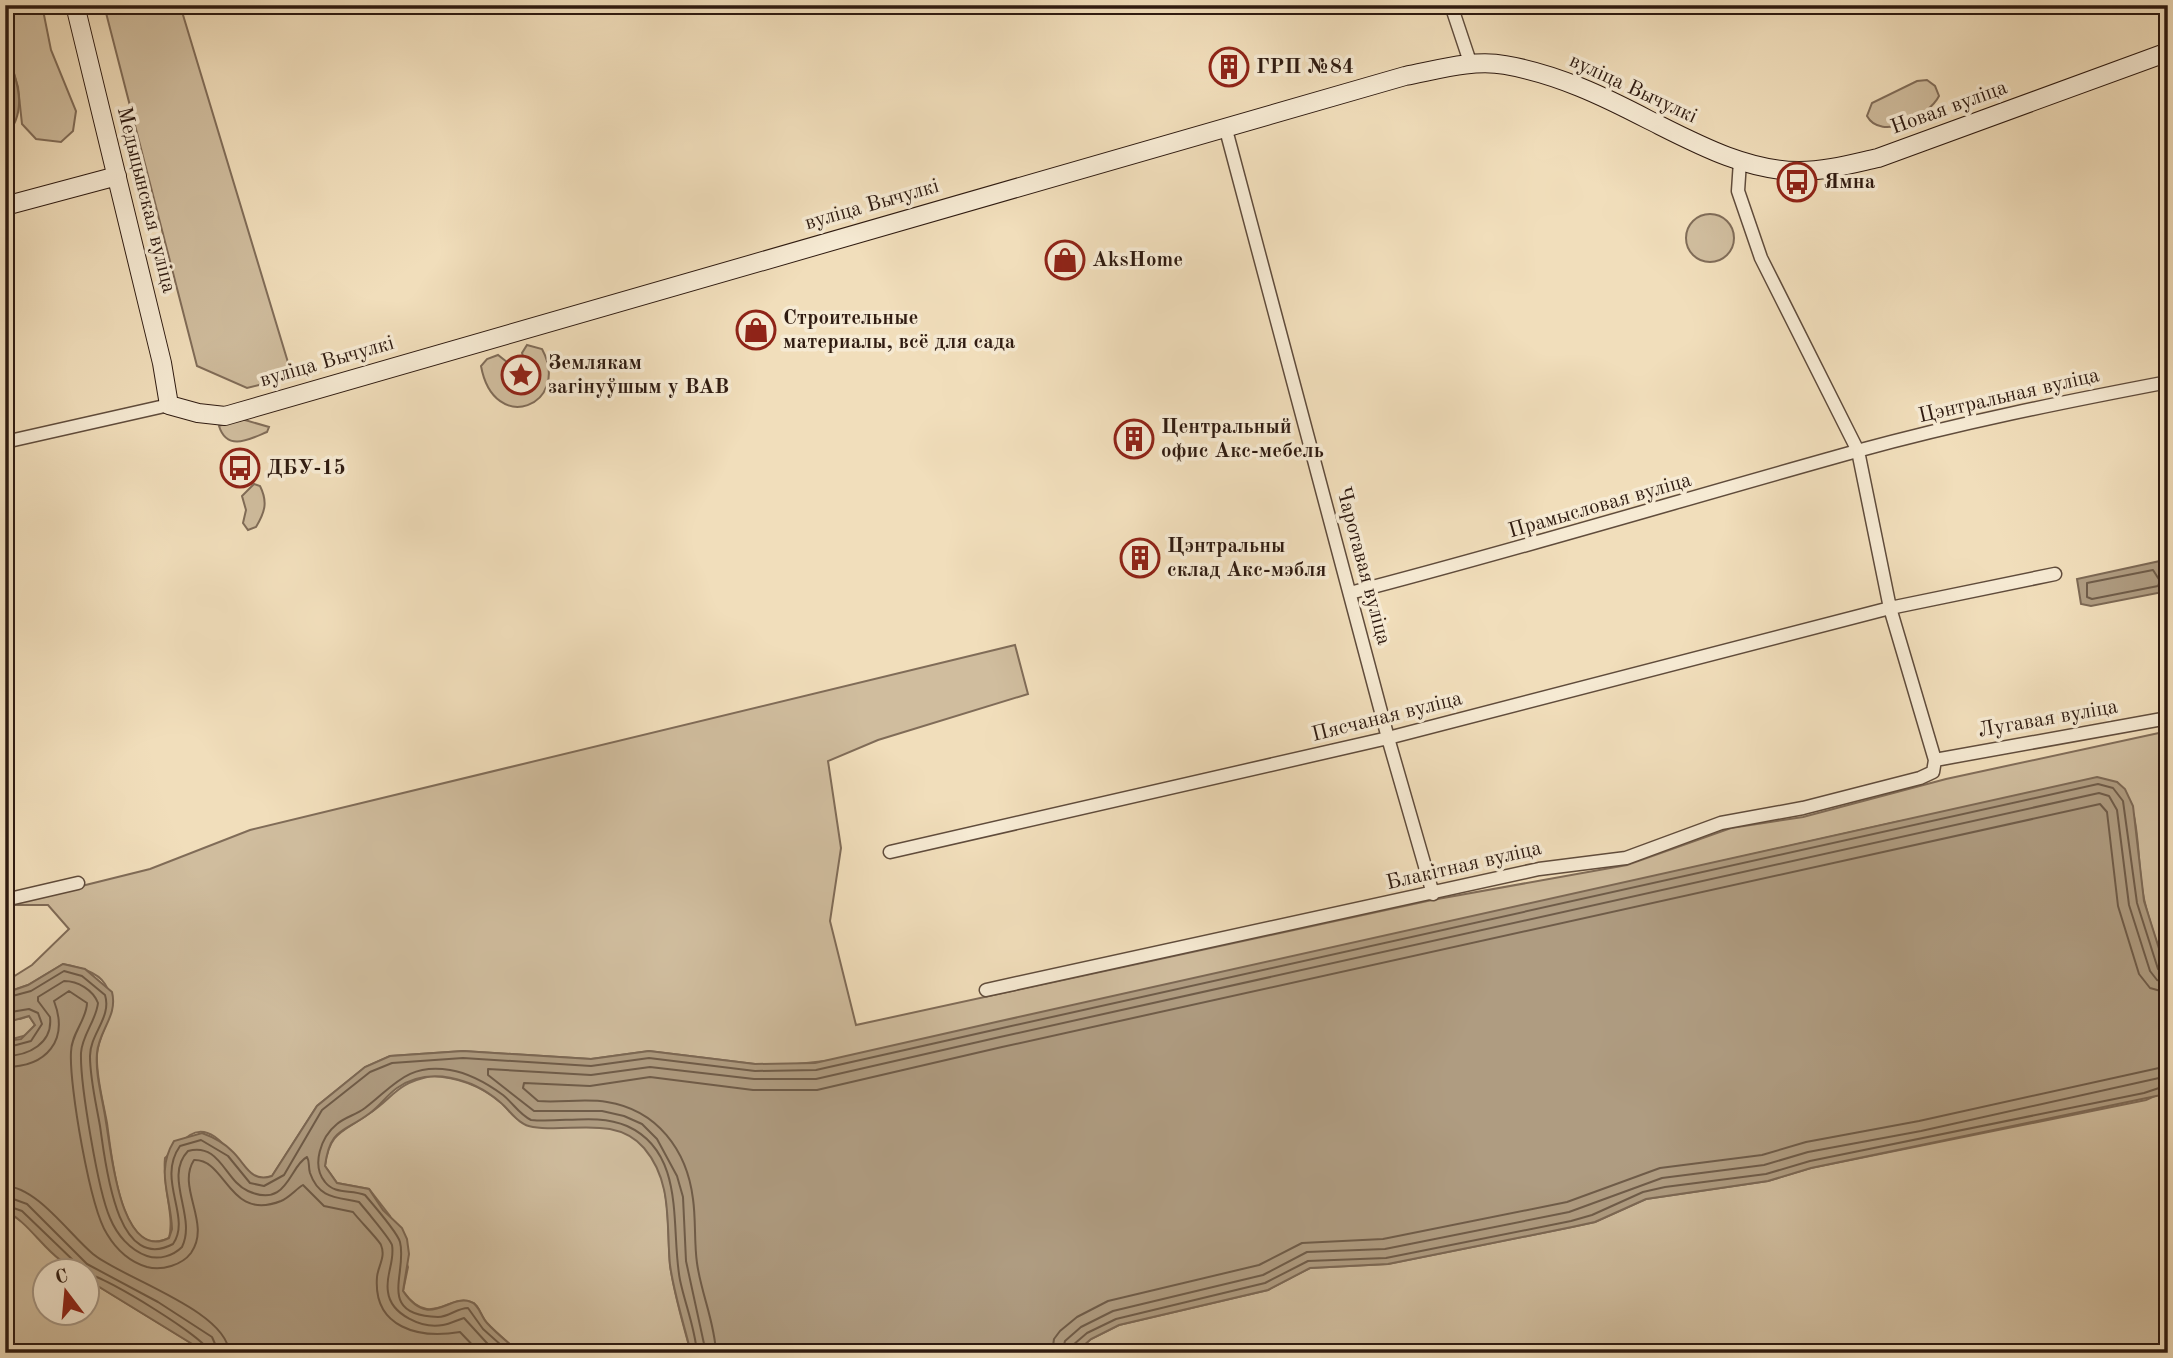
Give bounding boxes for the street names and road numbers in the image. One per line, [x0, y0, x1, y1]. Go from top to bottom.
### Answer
street label: вуліца Вычулкі [1566, 50, 1700, 128]
street label: Новая вуліца [1888, 77, 2010, 139]
street label: Медыцынская вуліца [113, 105, 179, 295]
street label: вуліца Вычулкі [803, 176, 941, 234]
street label: вуліца Вычулкі [258, 333, 396, 391]
street label: Цэнтральная вуліца [1917, 365, 2101, 427]
street label: Прамысловая вуліца [1506, 470, 1694, 542]
street label: Чаротавая вуліца [1332, 485, 1394, 647]
street label: Пясчаная вуліца [1310, 688, 1464, 746]
street label: Лугавая вуліца [1976, 696, 2120, 742]
street label: Блакітная вуліца [1384, 838, 1544, 894]

